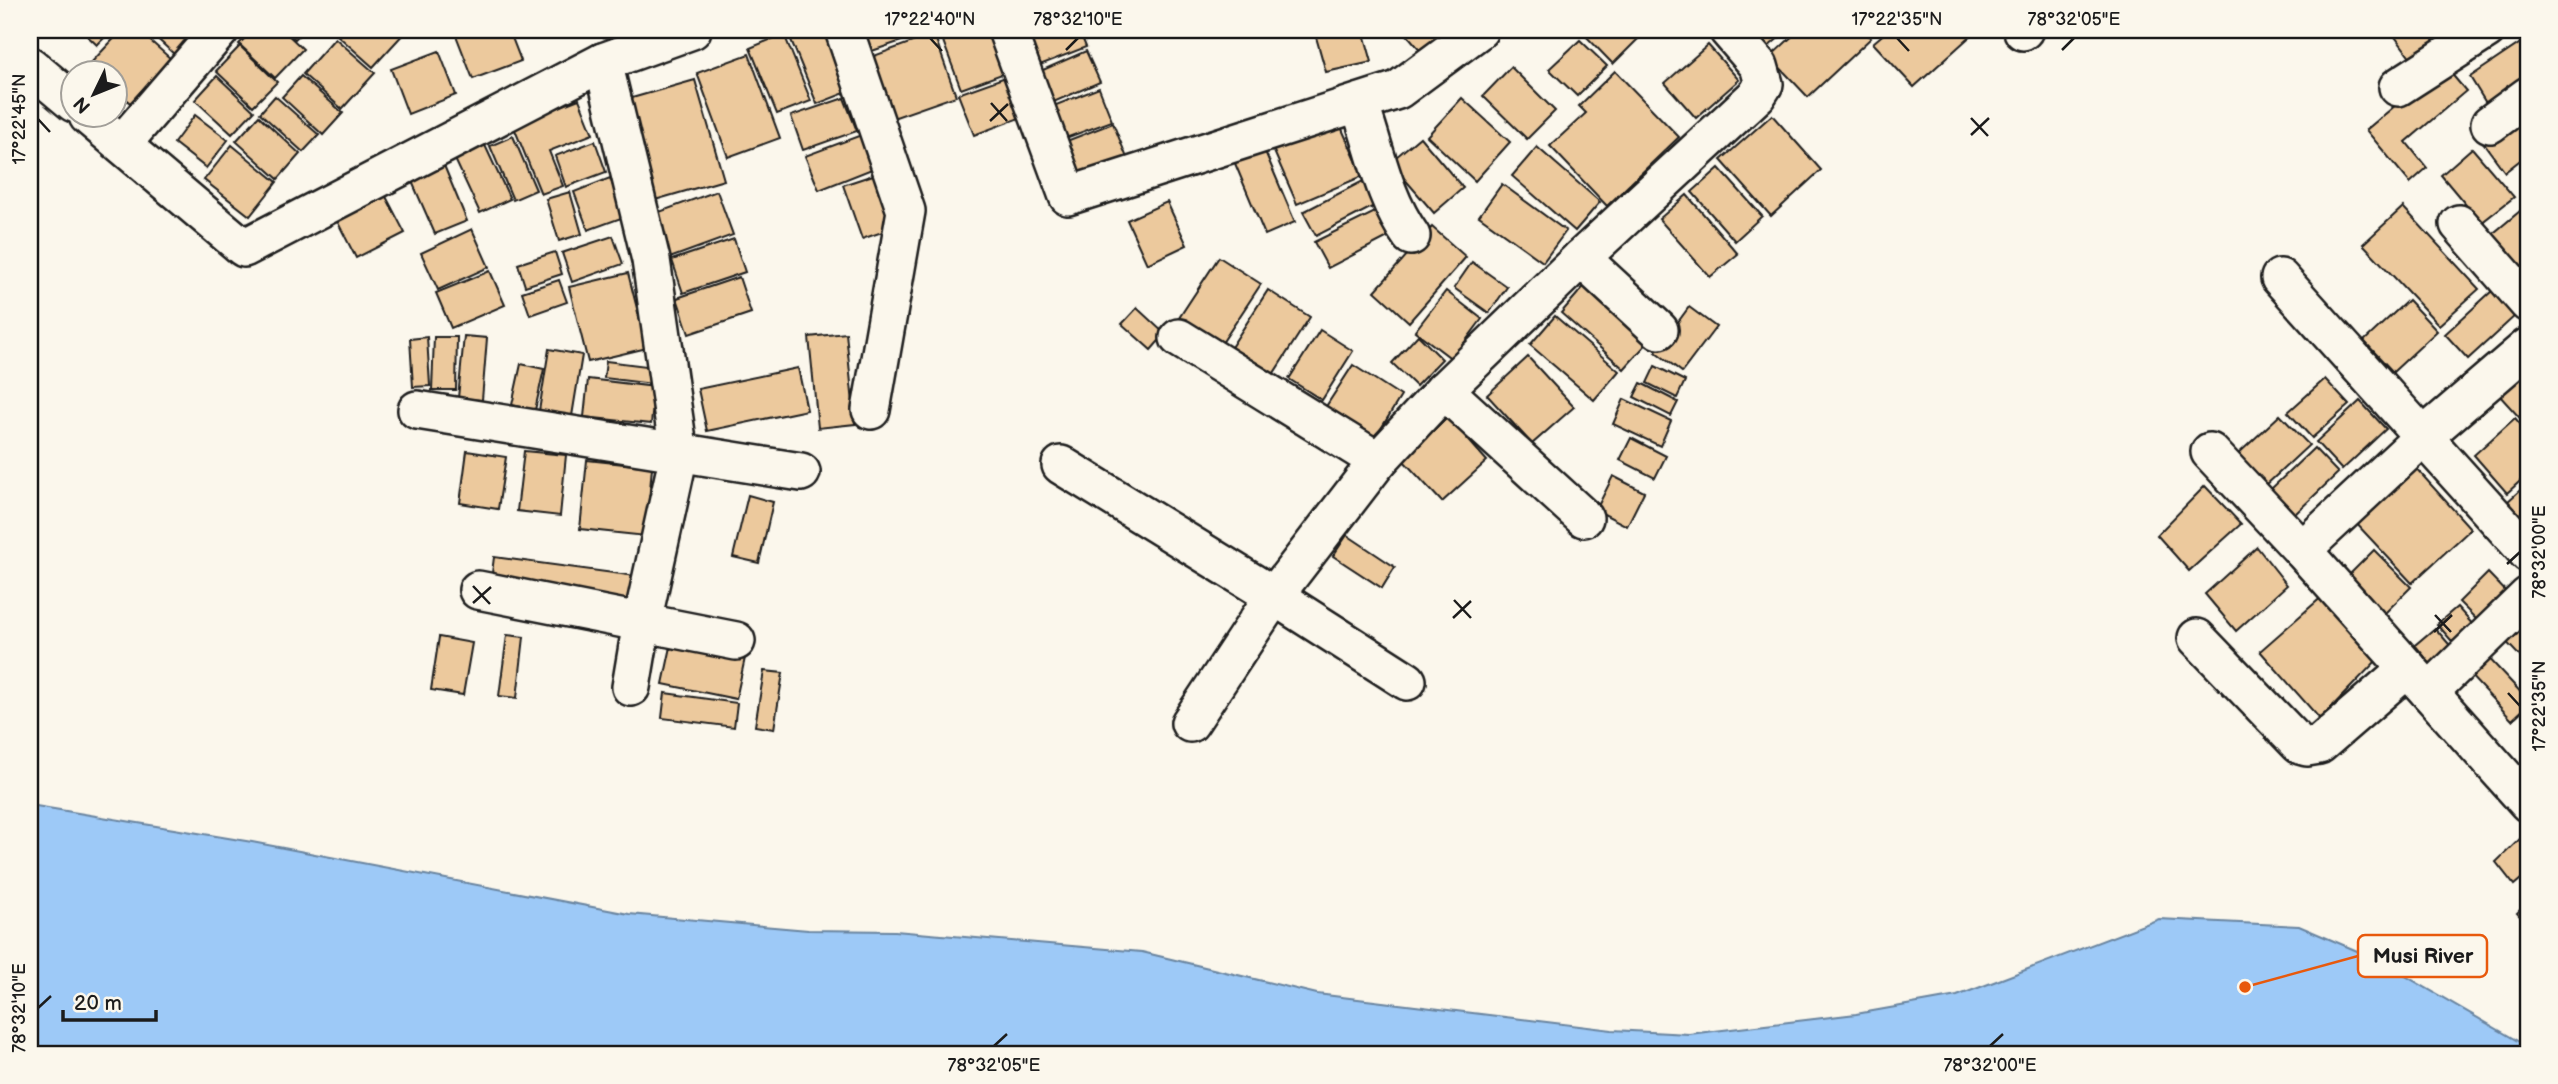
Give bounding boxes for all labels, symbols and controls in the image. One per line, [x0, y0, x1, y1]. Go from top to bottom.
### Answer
text: 17°22'40"N [884, 9, 976, 30]
text: 78°32'10"E [1033, 9, 1123, 30]
text: 17°22'35"N [1851, 9, 1943, 30]
text: 78°32'05"E [2028, 9, 2121, 30]
north arrow [60, 60, 130, 130]
text: 17°22'45"N [9, 74, 30, 164]
text: N [69, 92, 96, 118]
text: 78°32'00"E [2529, 505, 2550, 599]
text: 17°22'35"N [2529, 660, 2550, 752]
callout: Musi River [2358, 935, 2487, 977]
text: Musi River [2373, 944, 2474, 969]
text: 78°32'10"E [9, 963, 30, 1053]
scale bar [63, 979, 156, 1023]
text: 20 m [74, 991, 122, 1016]
text: 78°32'05"E [948, 1055, 1041, 1076]
text: 78°32'00"E [1943, 1055, 2037, 1076]

